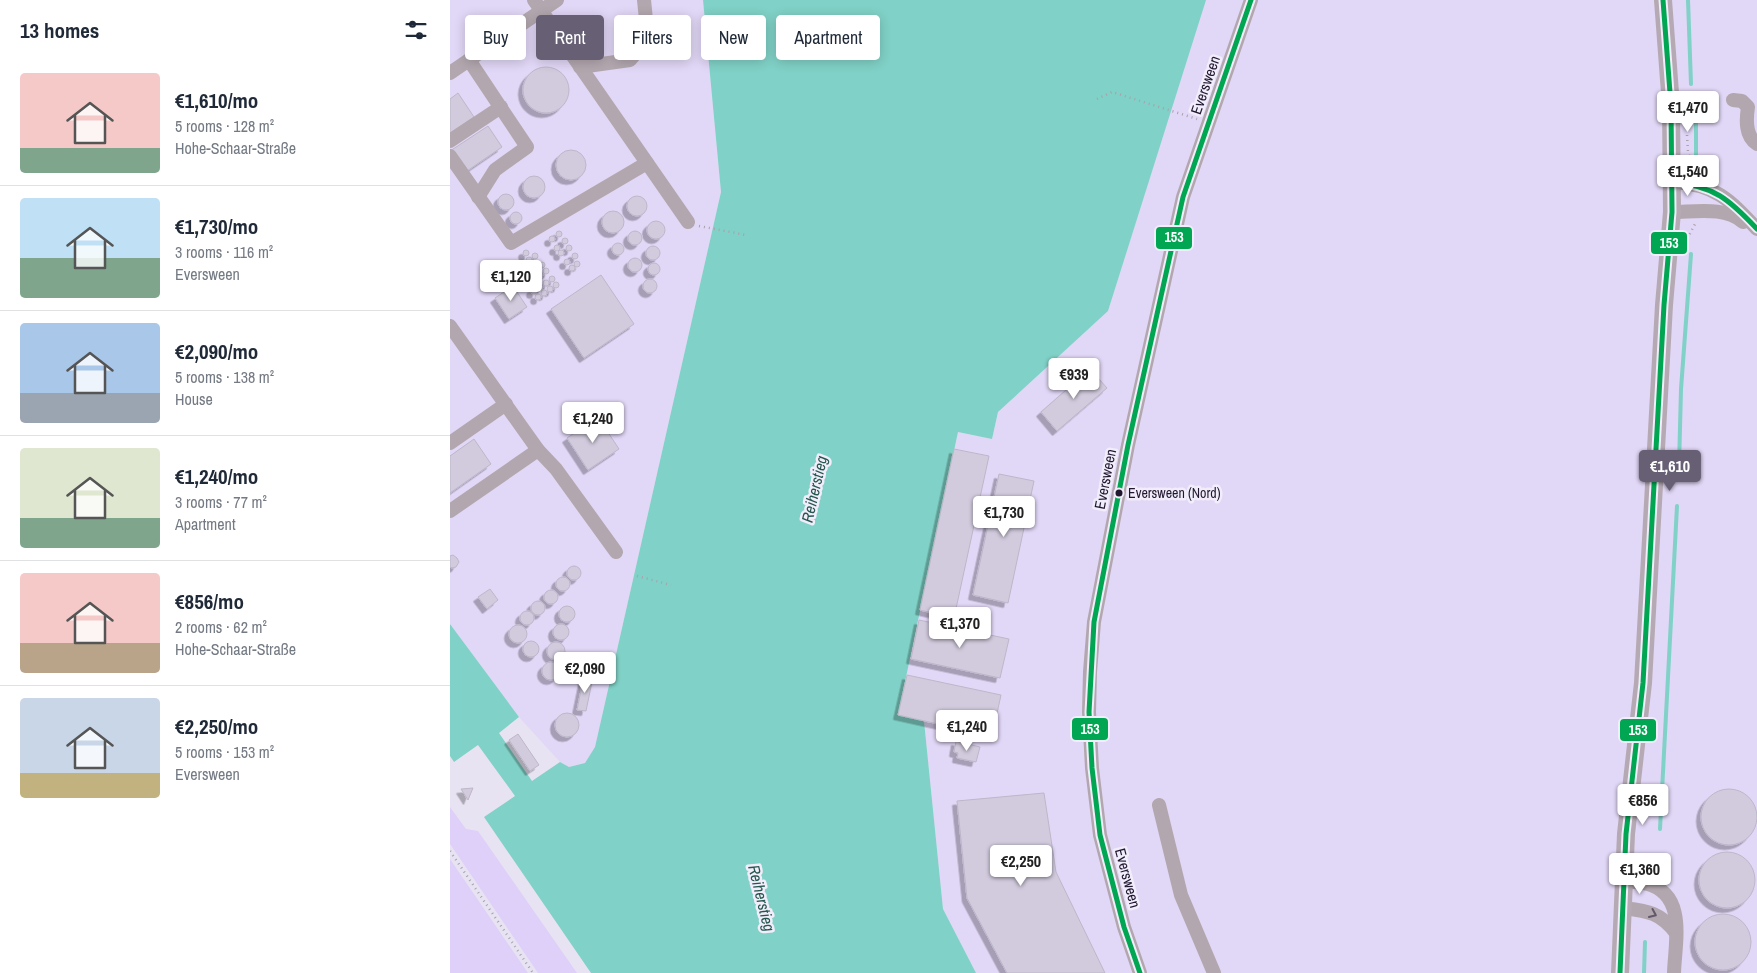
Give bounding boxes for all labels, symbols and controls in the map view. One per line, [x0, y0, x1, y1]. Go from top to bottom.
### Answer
chip: Buy [465, 15, 526, 60]
chip: Rent [536, 15, 604, 60]
chip: Filters [614, 15, 691, 60]
chip: New [701, 15, 766, 60]
chip: Apartment [776, 15, 880, 60]
text: 13 homes [20, 16, 99, 45]
icon: filters [402, 16, 430, 44]
street label: Eversween [1185, 53, 1225, 117]
text: €1,610/mo [175, 86, 258, 115]
pin: €1,470 [1647, 90, 1729, 133]
icon: home [60, 93, 120, 153]
text: €1,470 [1668, 96, 1708, 118]
text: 5 rooms · 128 m² [175, 115, 274, 137]
text: Hohe-Schaar-Straße [175, 137, 296, 159]
pin: €1,540 [1647, 154, 1729, 197]
text: €1,540 [1668, 160, 1708, 182]
text: €1,730/mo [175, 212, 258, 241]
icon: home [60, 218, 120, 278]
line badge: 153 [1155, 226, 1193, 250]
text: 153 [1164, 228, 1184, 246]
line badge: 153 [1650, 231, 1688, 255]
text: 153 [1659, 234, 1679, 252]
text: 3 rooms · 116 m² [175, 241, 273, 263]
pin: €1,120 [470, 260, 552, 302]
text: Eversween [175, 263, 240, 285]
text: €1,120 [491, 265, 531, 287]
text: €2,090/mo [175, 337, 258, 366]
icon: home [60, 343, 120, 403]
pin: €939 [1044, 358, 1104, 400]
text: €939 [1059, 363, 1089, 385]
text: 5 rooms · 138 m² [175, 366, 274, 388]
text: House [175, 388, 213, 410]
pin: €1,240 [552, 402, 634, 444]
text: €1,240 [573, 407, 613, 429]
street label: Eversween [1089, 447, 1121, 511]
pin: €1,610 [1629, 450, 1711, 492]
water label: Reiherstieg [796, 453, 832, 525]
text: €1,610 [1650, 455, 1690, 477]
text: €1,240/mo [175, 462, 258, 491]
icon: home [60, 468, 120, 528]
place label: Eversween (Nord) [1128, 484, 1221, 502]
marker: Eversween (Nord) [1114, 488, 1124, 498]
text: 3 rooms · 77 m² [175, 491, 267, 513]
pin: €1,730 [963, 496, 1045, 538]
text: €1,730 [984, 501, 1024, 523]
text: Apartment [175, 513, 236, 535]
text: €856/mo [175, 587, 244, 616]
icon: home [60, 593, 120, 653]
pin: €1,370 [919, 606, 1001, 649]
text: €1,370 [940, 612, 980, 634]
text: 2 rooms · 62 m² [175, 616, 267, 638]
text: Hohe-Schaar-Straße [175, 638, 296, 660]
pin: €2,090 [544, 652, 626, 694]
text: €2,090 [565, 657, 605, 679]
pin: €1,240 [926, 710, 1008, 752]
text: €2,250/mo [175, 712, 258, 741]
text: €1,240 [947, 715, 987, 737]
line badge: 153 [1071, 717, 1109, 741]
icon: home [60, 718, 120, 778]
line badge: 153 [1619, 718, 1657, 742]
text: 153 [1080, 720, 1100, 738]
text: 153 [1628, 721, 1648, 739]
text: 5 rooms · 153 m² [175, 741, 274, 763]
text: Eversween [175, 763, 240, 785]
pin: €856 [1613, 784, 1673, 826]
text: €856 [1628, 789, 1658, 811]
pin: €2,250 [980, 844, 1062, 887]
street label: Eversween [1110, 846, 1146, 910]
text: €2,250 [1001, 850, 1041, 872]
pin: €1,360 [1599, 852, 1681, 895]
text: €1,360 [1620, 858, 1660, 880]
water label: Reiherstieg [743, 862, 781, 934]
one-way arrow [1648, 908, 1657, 918]

